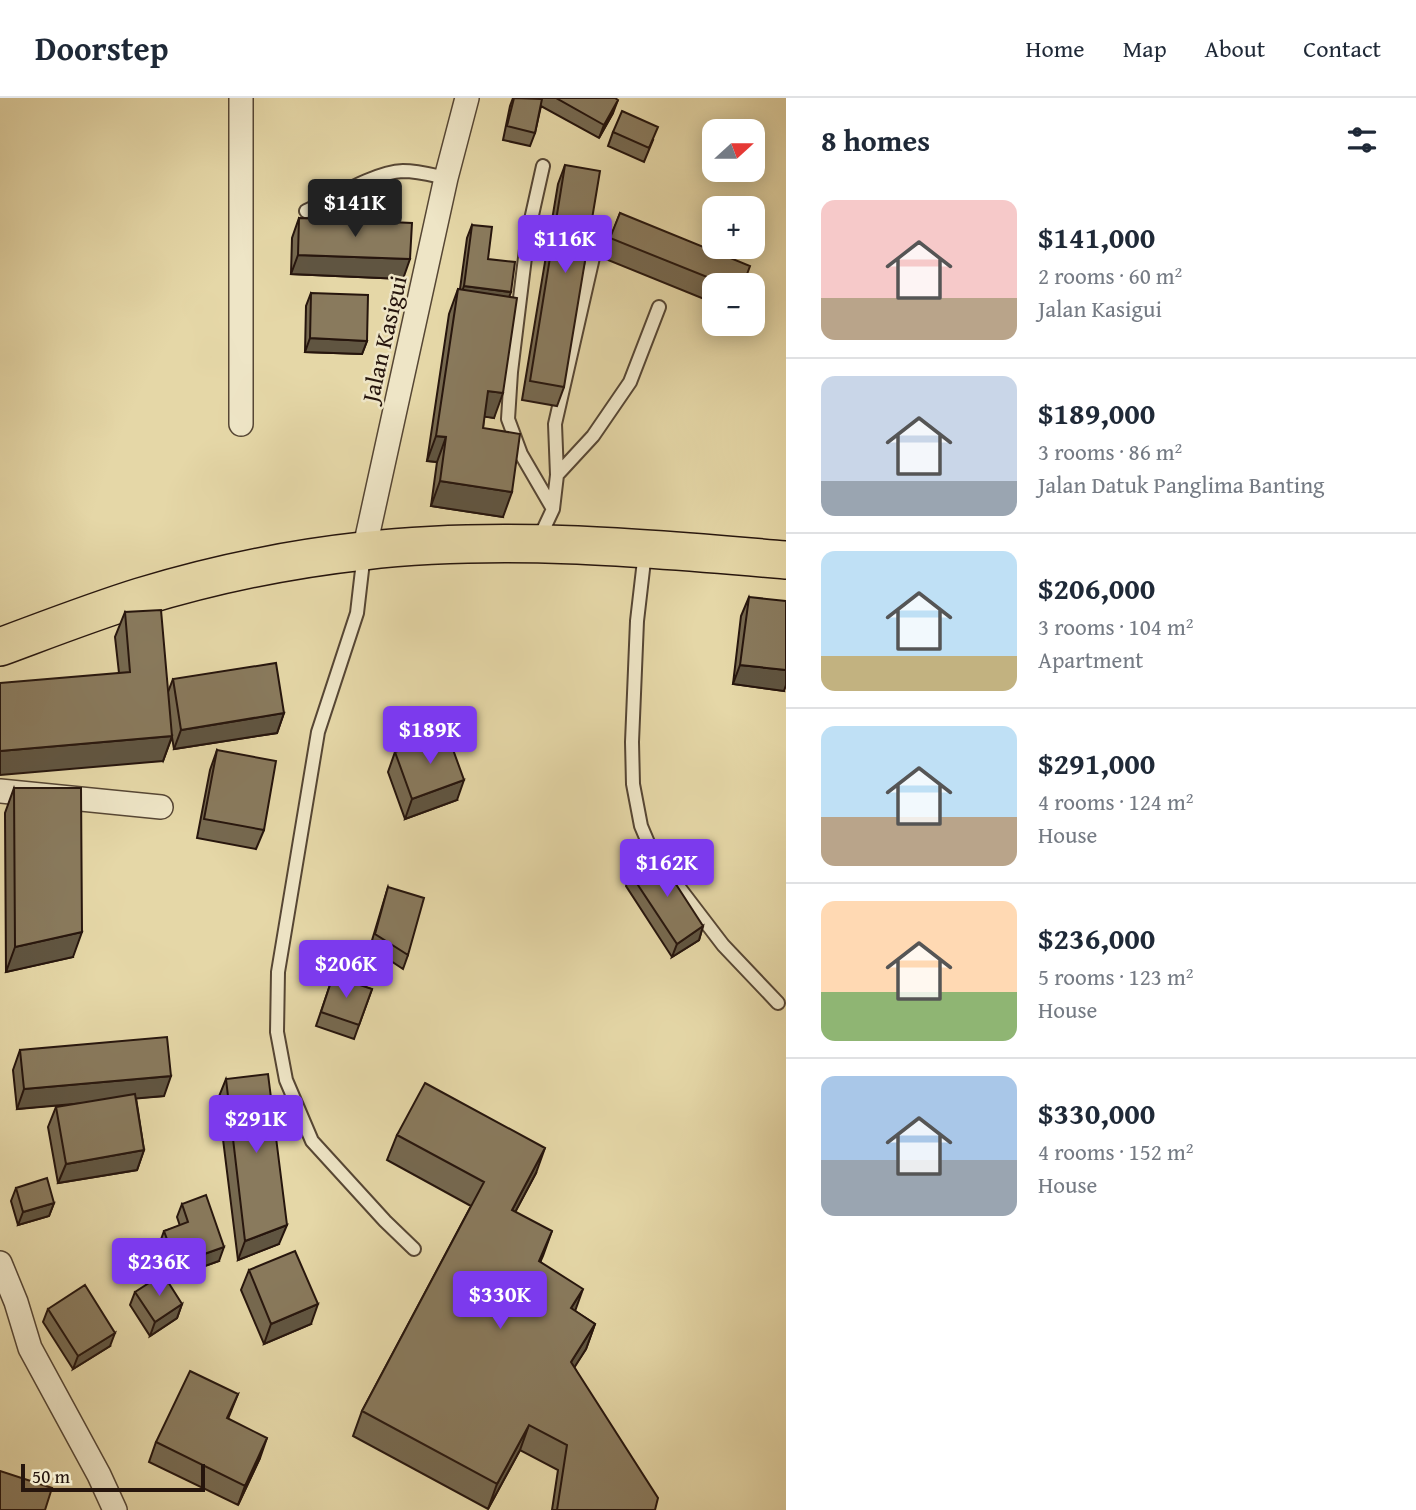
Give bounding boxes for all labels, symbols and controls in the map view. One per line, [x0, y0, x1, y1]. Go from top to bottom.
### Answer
text: Doorstep [35, 24, 168, 72]
text: Home [1026, 31, 1085, 66]
text: Map [1123, 31, 1167, 66]
text: About [1205, 31, 1265, 66]
text: Contact [1303, 31, 1381, 66]
text: 8 homes [821, 118, 930, 162]
north arrow [702, 119, 765, 182]
map controls [702, 119, 765, 336]
icon: filters [1343, 121, 1381, 159]
pin: $141K [306, 180, 404, 239]
text: $141K [324, 185, 386, 218]
button: + [702, 196, 765, 259]
text: $141,000 [1038, 215, 1155, 259]
pin: $116K [516, 216, 614, 275]
text: $116K [534, 221, 596, 254]
icon: home [877, 228, 961, 312]
text: 2 rooms · 60 m² [1038, 259, 1182, 292]
street label: Jalan Kasigui [352, 272, 416, 409]
button: − [702, 273, 765, 336]
text: Jalan Kasigui [1038, 292, 1162, 325]
text: $189,000 [1038, 391, 1155, 435]
icon: home [877, 404, 961, 488]
text: 3 rooms · 86 m² [1038, 435, 1182, 468]
text: Jalan Datuk Panglima Banting [1038, 468, 1325, 501]
text: $206,000 [1038, 566, 1155, 610]
icon: home [877, 579, 961, 663]
text: 3 rooms · 104 m² [1038, 610, 1193, 643]
text: Apartment [1038, 643, 1143, 676]
pin: $189K [381, 706, 479, 766]
text: $189K [399, 712, 461, 745]
text: $291,000 [1038, 741, 1155, 785]
icon: home [877, 754, 961, 838]
text: 4 rooms · 124 m² [1038, 785, 1193, 818]
text: House [1038, 818, 1097, 851]
pin: $162K [618, 840, 716, 899]
text: $162K [636, 845, 698, 878]
text: $236,000 [1038, 916, 1155, 960]
icon: home [877, 929, 961, 1013]
pin: $206K [297, 940, 395, 1000]
text: $206K [315, 946, 377, 979]
text: 5 rooms · 123 m² [1038, 960, 1193, 993]
text: House [1038, 993, 1097, 1026]
text: $330,000 [1038, 1091, 1155, 1135]
pin: $291K [207, 1096, 305, 1155]
text: $291K [225, 1101, 287, 1134]
icon: home [877, 1104, 961, 1188]
text: 4 rooms · 152 m² [1038, 1135, 1193, 1168]
text: House [1038, 1168, 1097, 1201]
pin: $236K [110, 1238, 208, 1298]
text: $236K [128, 1244, 190, 1277]
pin: $330K [451, 1272, 549, 1331]
text: $330K [469, 1277, 531, 1310]
scale bar [21, 1461, 205, 1493]
text: 50 m [32, 1462, 70, 1490]

